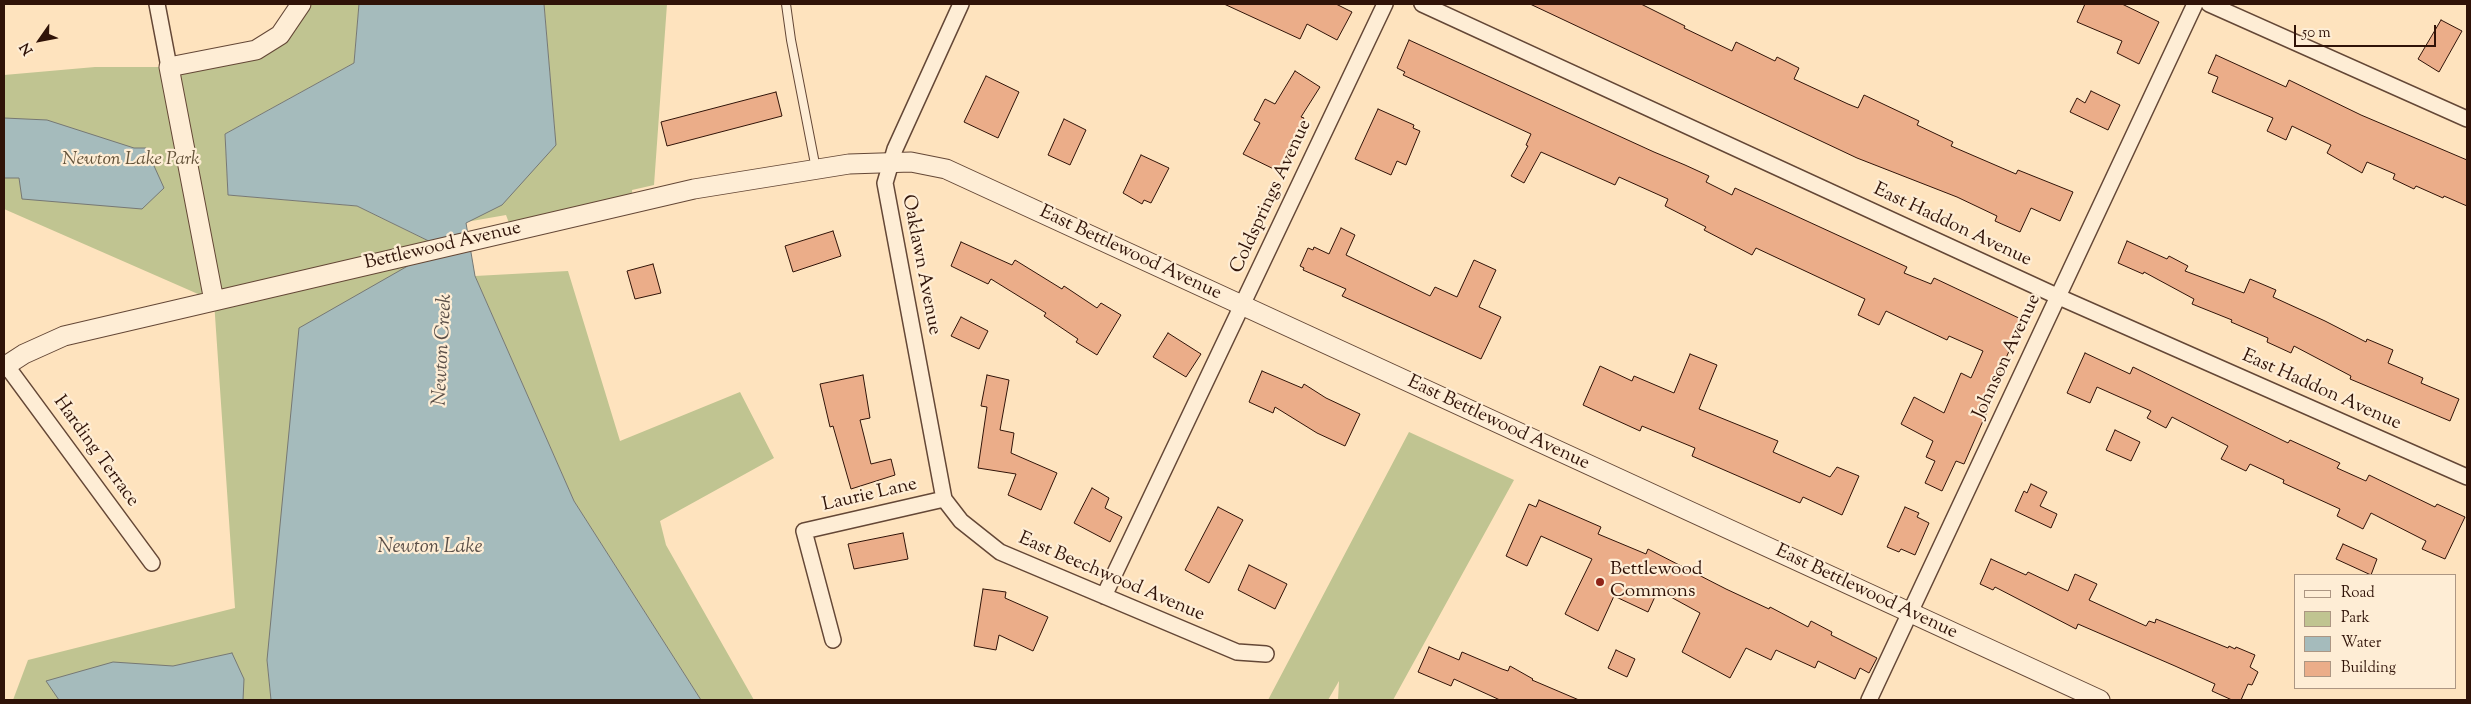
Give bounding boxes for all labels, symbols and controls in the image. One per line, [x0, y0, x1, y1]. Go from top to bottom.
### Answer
north arrow [15, 15, 65, 65]
scale bar [2296, 15, 2438, 47]
text: 50 m [2302, 23, 2331, 44]
text: N [16, 38, 39, 58]
street label: Coldsprings Avenue [1226, 117, 1318, 277]
park label: Newton Lake Park [62, 150, 200, 172]
street label: East Haddon Avenue [1869, 179, 2035, 273]
street label: Oaklawn Avenue [895, 193, 945, 337]
street label: East Bettlewood Avenue [1035, 202, 1225, 306]
street label: Bettlewood Avenue [362, 218, 524, 276]
street label: Johnson Avenue [1969, 291, 2047, 423]
water label: Newton Creek [429, 293, 459, 407]
street label: East Haddon Avenue [2238, 346, 2404, 436]
street label: East Bettlewood Avenue [1403, 372, 1593, 476]
street label: Harding Terrace [47, 392, 143, 512]
street label: Laurie Lane [821, 474, 919, 518]
street label: East Beechwood Avenue [1014, 528, 1208, 628]
water label: Newton Lake [378, 537, 482, 561]
street label: East Bettlewood Avenue [1771, 541, 1961, 645]
place label: Bettlewood Commons [1610, 560, 1703, 604]
legend [2294, 574, 2456, 689]
marker: Bettlewood Commons [1594, 576, 1606, 588]
text: Road [2341, 583, 2375, 604]
text: Park [2341, 608, 2370, 629]
text: Water [2341, 633, 2381, 654]
text: Building [2341, 658, 2396, 679]

